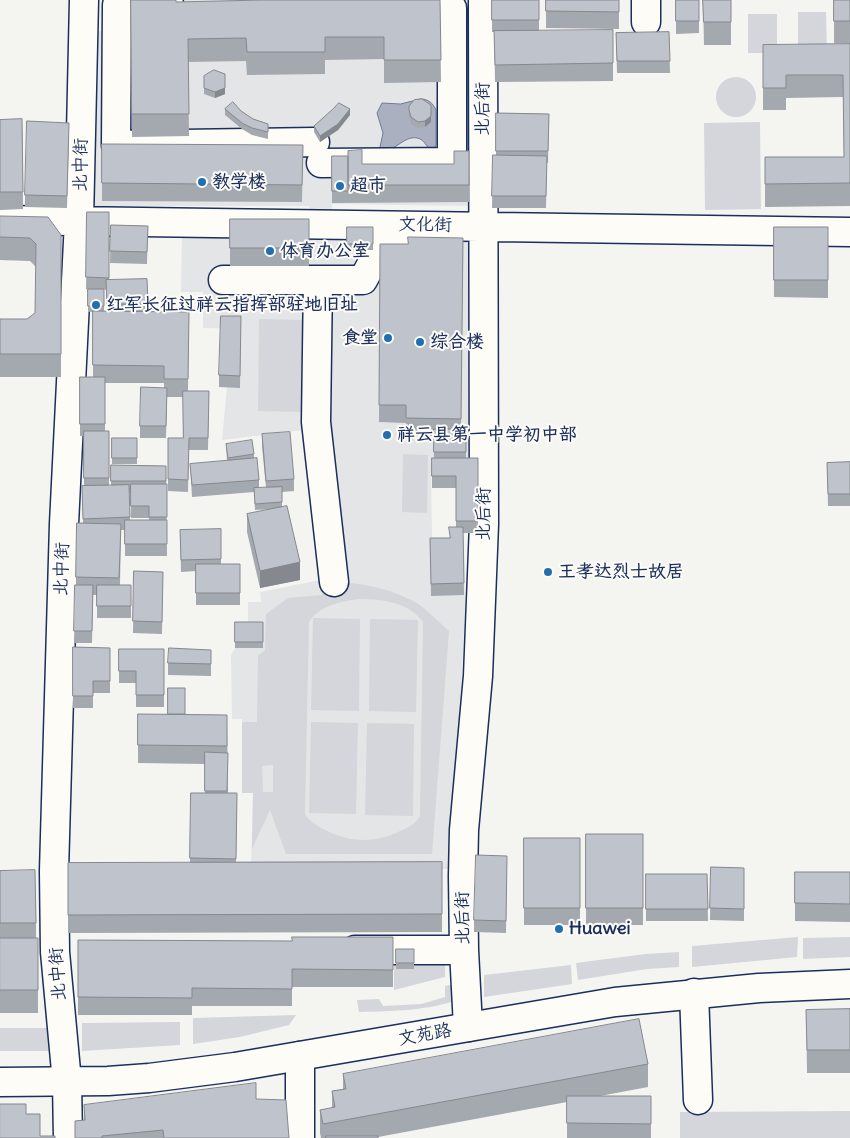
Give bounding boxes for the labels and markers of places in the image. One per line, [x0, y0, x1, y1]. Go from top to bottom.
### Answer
place label: 教学楼 [212, 171, 266, 193]
place label: 超市 [350, 175, 386, 197]
marker: 教学楼 [196, 176, 208, 188]
marker: 超市 [334, 180, 346, 192]
place label: 体育办公室 [280, 240, 370, 262]
marker: 体育办公室 [264, 245, 276, 257]
place label: 红军长征过祥云指挥部驻地旧址 [106, 294, 358, 316]
marker: 红军长征过祥云指挥部驻地旧址 [90, 299, 102, 311]
place label: 食堂 [342, 327, 378, 349]
place label: 综合楼 [430, 331, 484, 353]
marker: 食堂 [382, 332, 394, 344]
marker: 综合楼 [414, 336, 426, 348]
place label: 祥云县第一中学初中部 [397, 424, 577, 446]
marker: 祥云县第一中学初中部 [381, 429, 393, 441]
place label: 王孝达烈士故居 [558, 561, 684, 583]
marker: 王孝达烈士故居 [542, 566, 554, 578]
place label: Huawei [569, 918, 631, 940]
marker: Huawei [553, 923, 565, 935]

